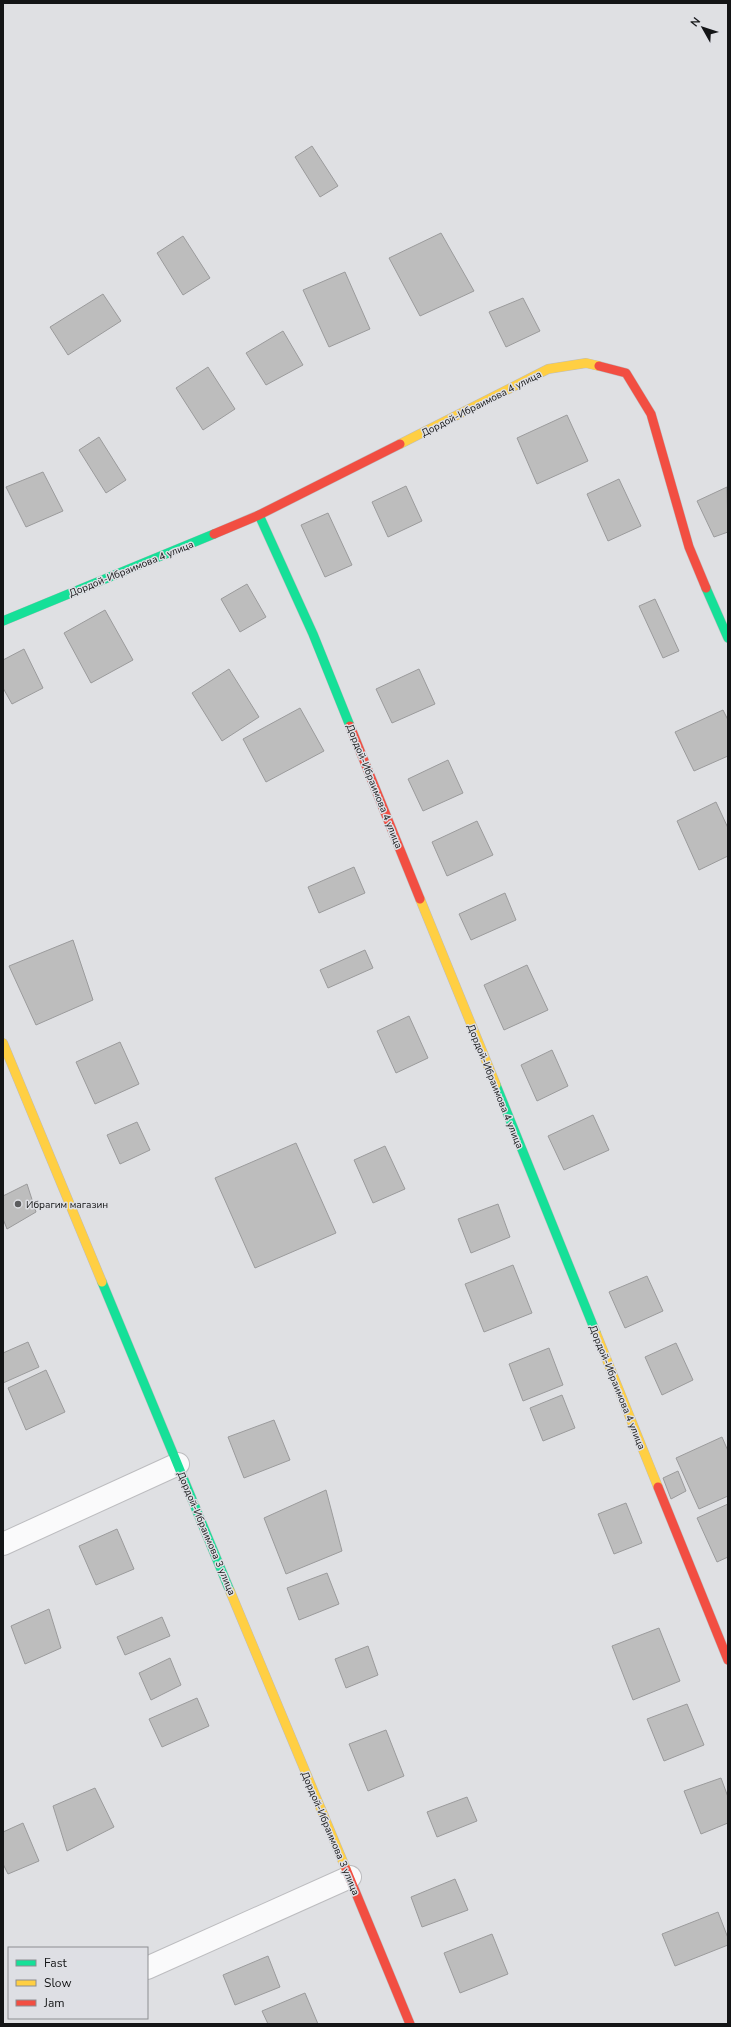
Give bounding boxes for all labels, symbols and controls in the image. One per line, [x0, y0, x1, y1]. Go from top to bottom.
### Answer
north arrow [683, 8, 723, 48]
text: N [687, 14, 704, 30]
street label: Дордой-Ибраимова 4 улица [419, 367, 544, 440]
street label: Дордой-Ибраимова 4 улица [67, 537, 196, 600]
street label: Дордой-Ибраимова 4 улица [343, 722, 406, 851]
street label: Дордой-Ибраимова 4 улица [464, 1022, 527, 1151]
place label: Ибрагим магазин [26, 1198, 108, 1212]
marker: Ибрагим магазин [13, 1199, 23, 1209]
street label: Дордой-Ибраимова 4 улица [586, 1323, 649, 1452]
street label: Дордой-Ибраимова 3 улица [174, 1469, 239, 1598]
street label: Дордой-Ибраимова 3 улица [298, 1769, 363, 1898]
legend [8, 1947, 148, 2019]
text: Fast [44, 1955, 67, 1971]
text: Slow [44, 1975, 72, 1991]
text: Jam [43, 1995, 65, 2011]

